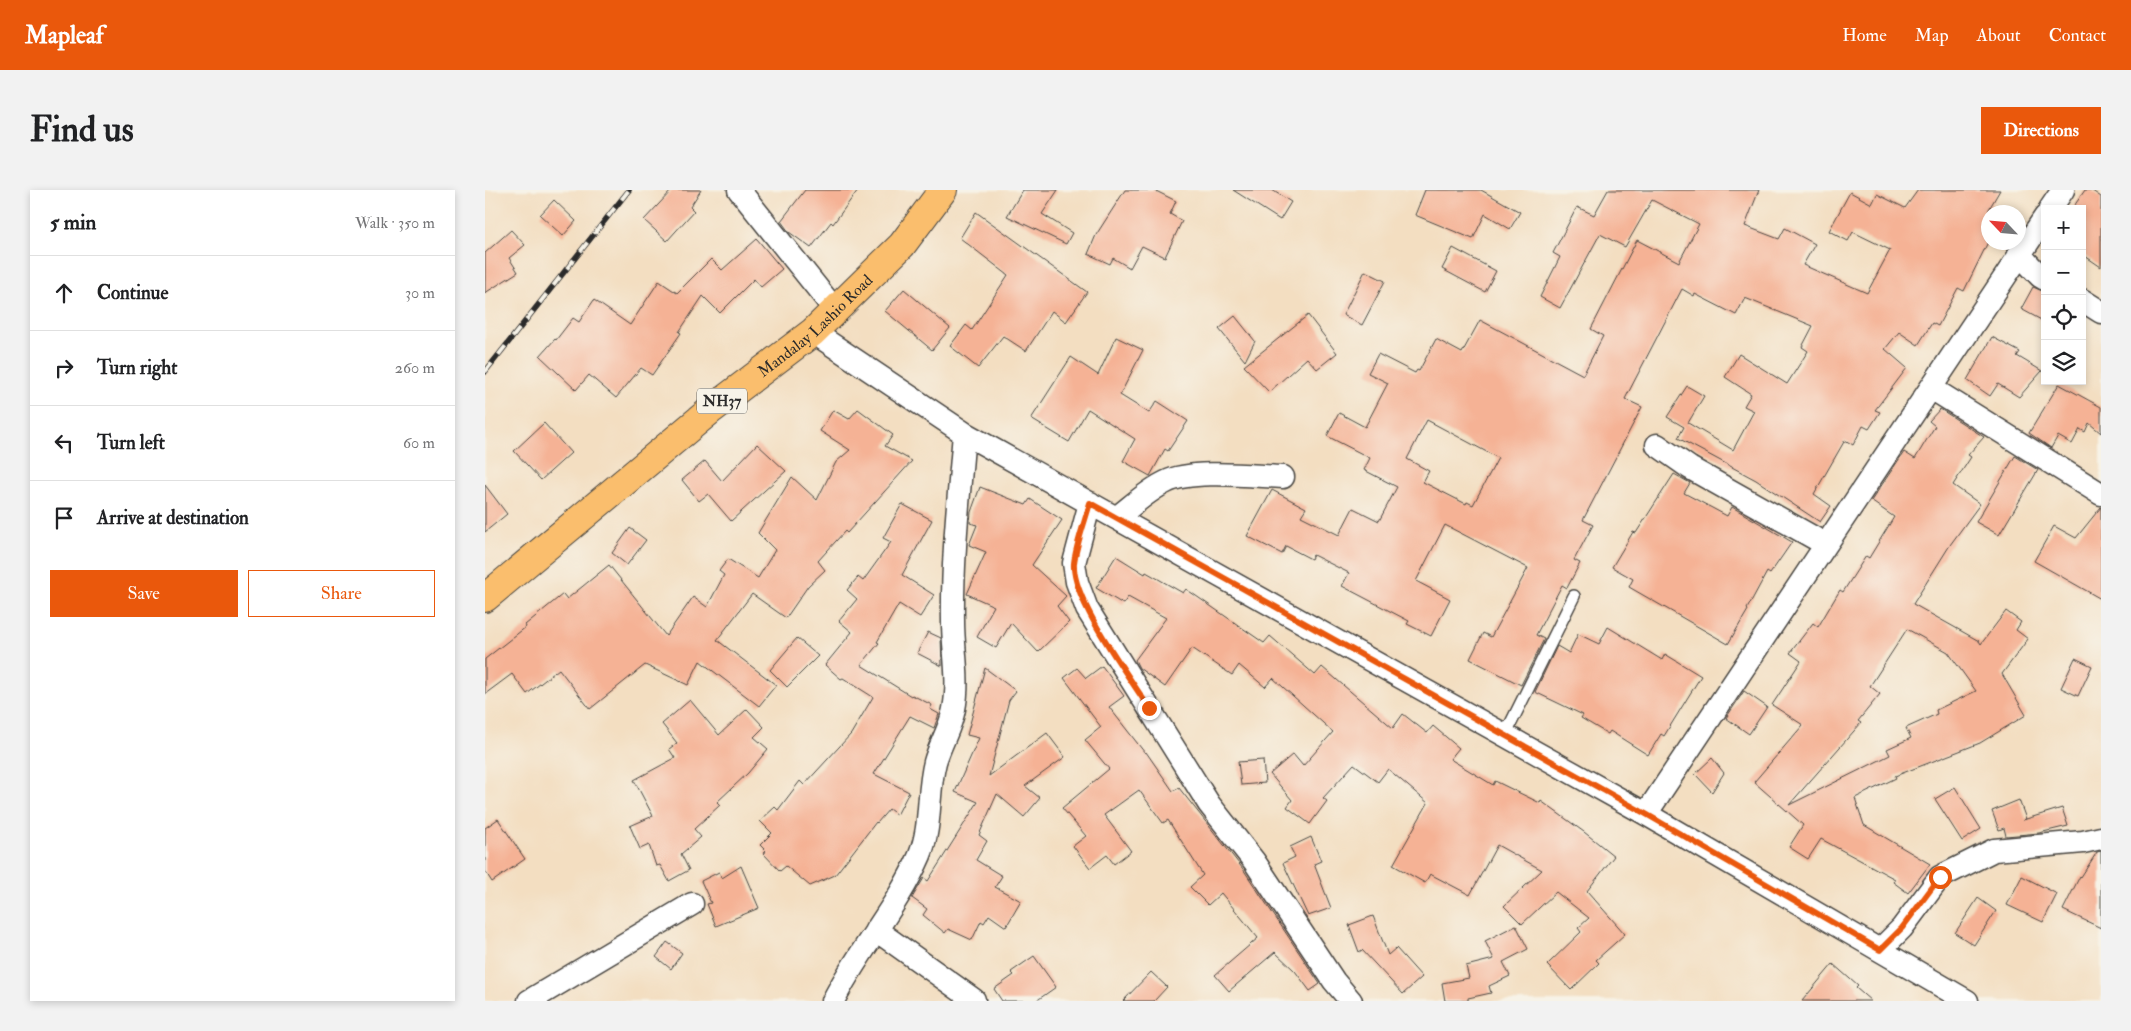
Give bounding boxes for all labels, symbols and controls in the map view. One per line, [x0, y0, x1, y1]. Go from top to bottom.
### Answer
text: Mapleaf [25, 20, 104, 51]
text: Home [1842, 24, 1887, 47]
text: Map [1915, 24, 1949, 47]
text: About [1977, 24, 2021, 47]
text: Contact [2049, 24, 2106, 47]
button: Directions [1981, 107, 2101, 154]
text: Find us [30, 108, 134, 152]
north arrow [1981, 205, 2026, 250]
map controls [2041, 205, 2086, 385]
button: + [2041, 205, 2086, 250]
text: 5 min [50, 209, 96, 236]
text: Walk · 350 m [355, 213, 435, 233]
button: − [2041, 250, 2086, 295]
street label: Mandalay Lashio Road [754, 270, 877, 382]
icon: ahead [50, 279, 78, 307]
text: Continue [97, 281, 168, 305]
text: 30 m [405, 283, 435, 303]
button: locate [2041, 295, 2086, 340]
button: layers [2041, 340, 2086, 385]
icon: right [50, 354, 78, 382]
text: Turn right [97, 356, 177, 380]
text: 260 m [395, 358, 435, 378]
road number: NH37 [697, 388, 747, 414]
icon: left [50, 429, 78, 457]
text: Turn left [97, 431, 165, 455]
text: 60 m [403, 433, 435, 453]
icon: arrive [50, 504, 78, 532]
text: Arrive at destination [97, 506, 249, 530]
button: Save [50, 570, 238, 617]
button: Share [248, 570, 435, 617]
route end [1138, 697, 1161, 720]
route start [1929, 866, 1952, 889]

